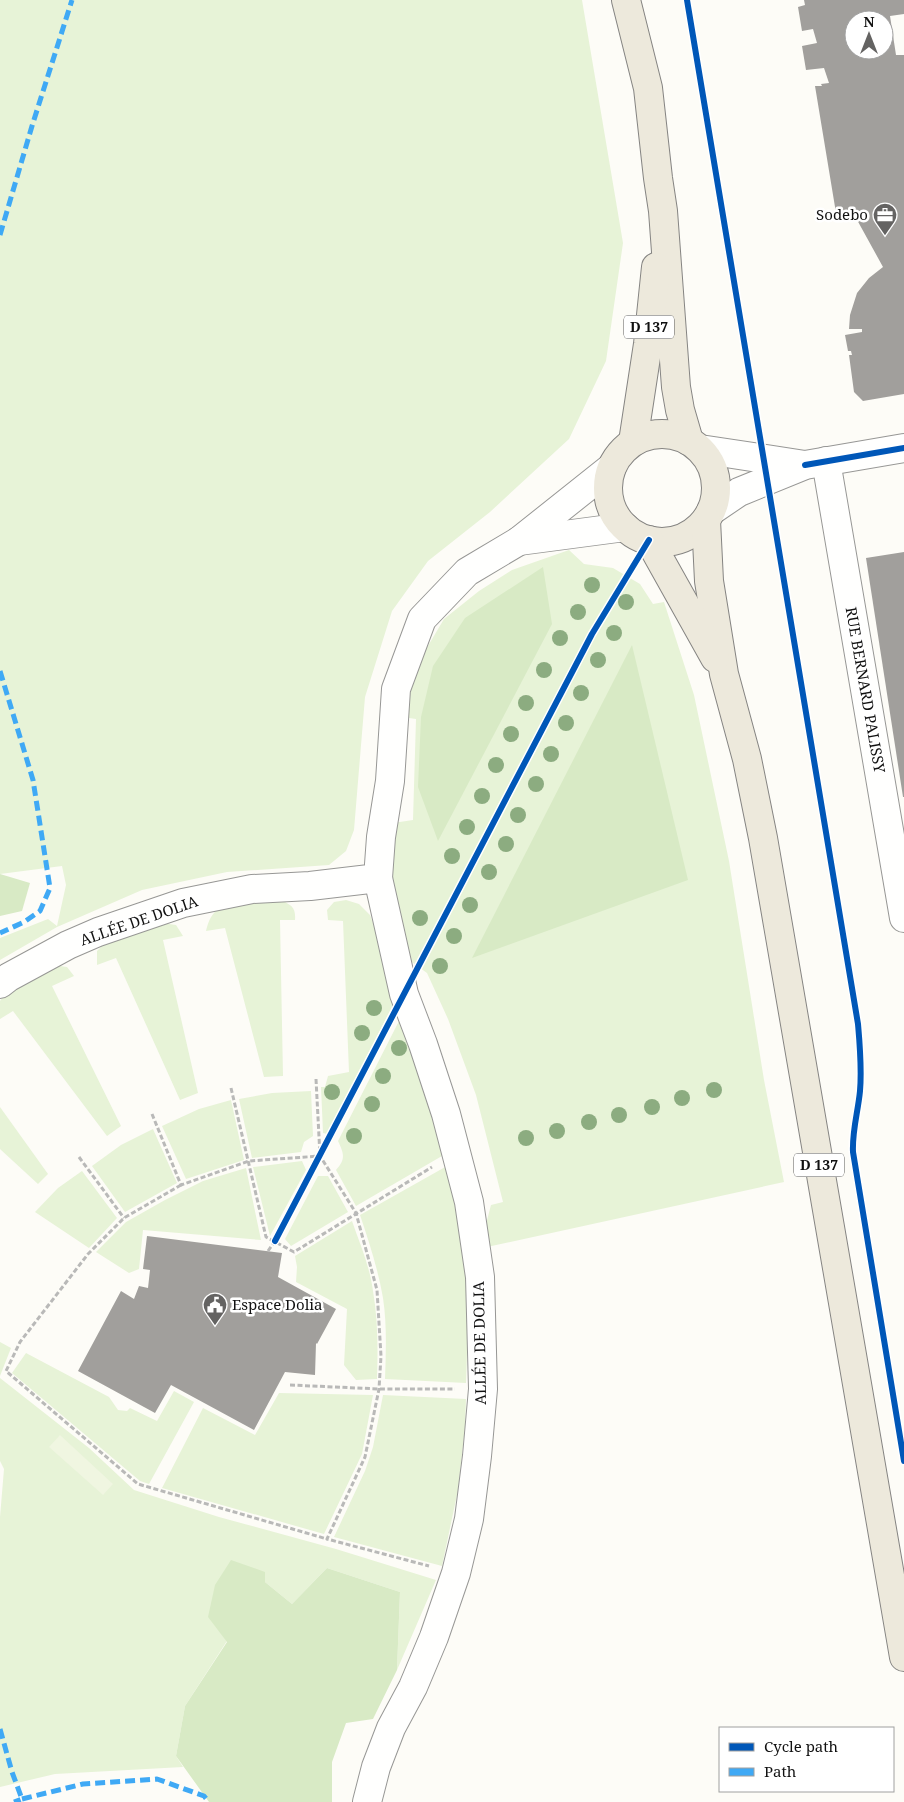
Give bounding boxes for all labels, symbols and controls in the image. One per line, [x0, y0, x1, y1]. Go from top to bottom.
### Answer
north arrow [844, 10, 894, 60]
text: N [863, 12, 875, 31]
office icon: Sodebo [872, 202, 898, 236]
place label: Sodebo [816, 204, 868, 224]
road number: D 137 [624, 316, 674, 338]
street label: RUE BERNARD PALISSY [842, 605, 891, 775]
street label: ALLÉE DE DOLIA [77, 890, 201, 950]
road number: D 137 [794, 1154, 844, 1176]
street label: ALLÉE DE DOLIA [468, 1281, 490, 1405]
public building icon: Espace Dolia [202, 1292, 228, 1326]
place label: Espace Dolia [232, 1294, 323, 1314]
legend [719, 1727, 894, 1792]
text: Cycle path [764, 1736, 839, 1756]
text: Path [764, 1761, 797, 1781]

